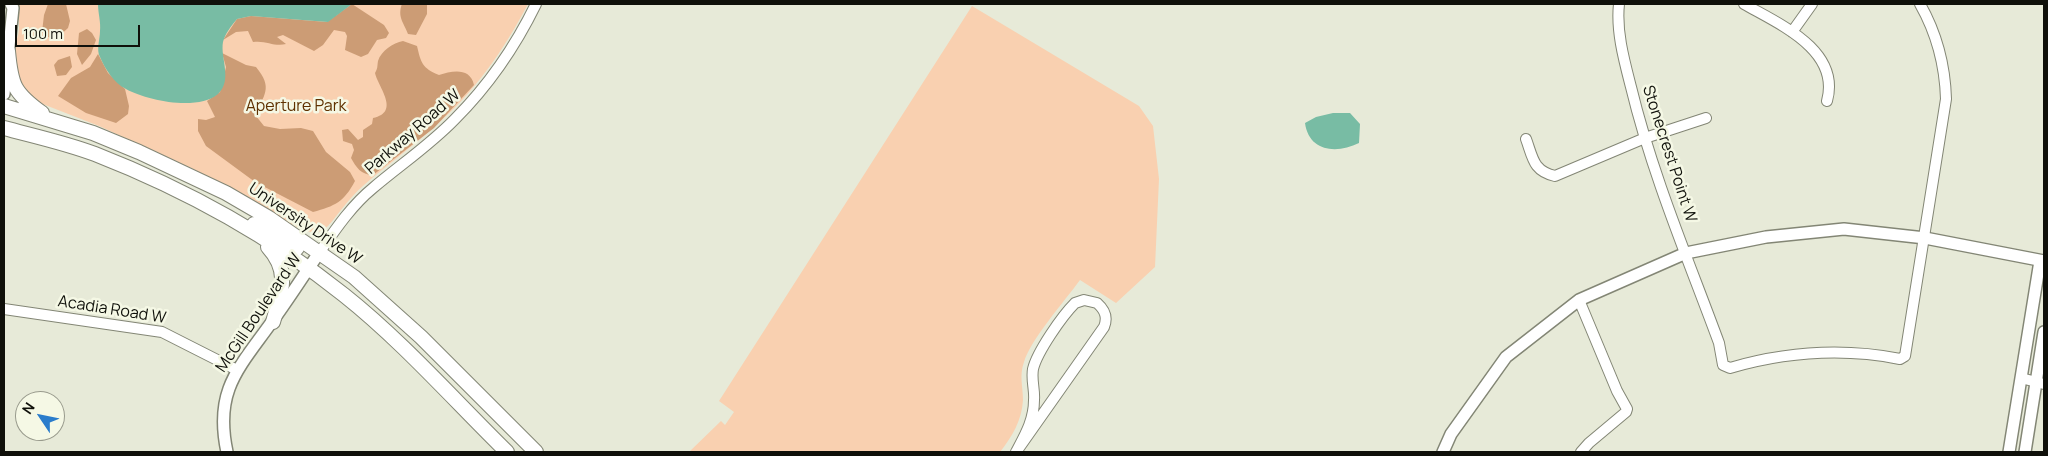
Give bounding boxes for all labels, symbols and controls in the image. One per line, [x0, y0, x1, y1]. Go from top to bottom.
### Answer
scale bar [18, 15, 142, 47]
text: 100 m [23, 23, 63, 44]
street label: Stonecrest Point W [1638, 83, 1700, 225]
street label: Parkway Road W [361, 85, 465, 179]
park label: Aperture Park [246, 97, 346, 117]
street label: University Drive W [245, 179, 365, 269]
street label: McGill Boulevard W [212, 250, 306, 376]
street label: Acadia Road W [57, 292, 167, 328]
north arrow [15, 391, 65, 441]
text: N [17, 398, 39, 417]

